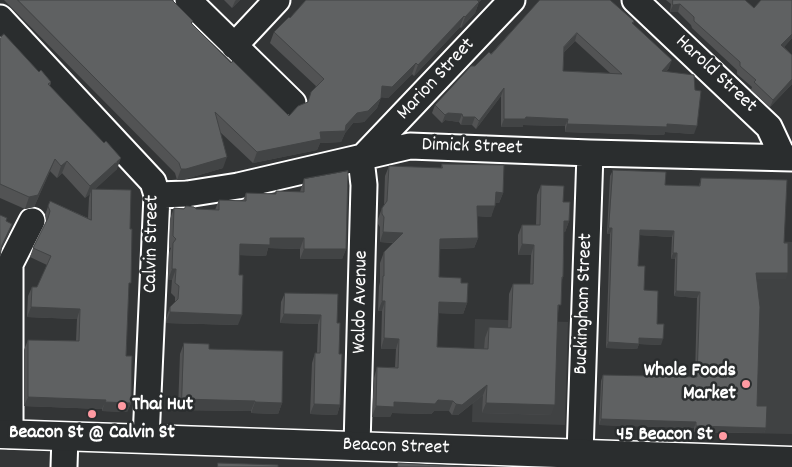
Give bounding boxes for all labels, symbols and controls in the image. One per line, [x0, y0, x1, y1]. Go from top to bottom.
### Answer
street label: Harold Street [669, 31, 761, 119]
street label: Marion Street [393, 34, 481, 126]
street label: Dimick Street [421, 134, 523, 162]
street label: Calvin Street [140, 195, 166, 293]
street label: Buckingham Street [571, 233, 599, 375]
street label: Waldo Avenue [349, 250, 375, 354]
place label: Whole Foods Market [644, 360, 736, 407]
marker: Whole Foods Market [740, 378, 752, 390]
place label: Thai Hut [132, 394, 193, 418]
marker: Thai Hut [116, 400, 128, 412]
marker: Beacon St @ Calvin St [86, 408, 98, 420]
place label: Beacon St @ Calvin St [9, 422, 175, 446]
place label: 45 Beacon St [616, 424, 713, 448]
marker: 45 Beacon St [717, 430, 729, 442]
street label: Beacon Street [342, 434, 450, 462]

